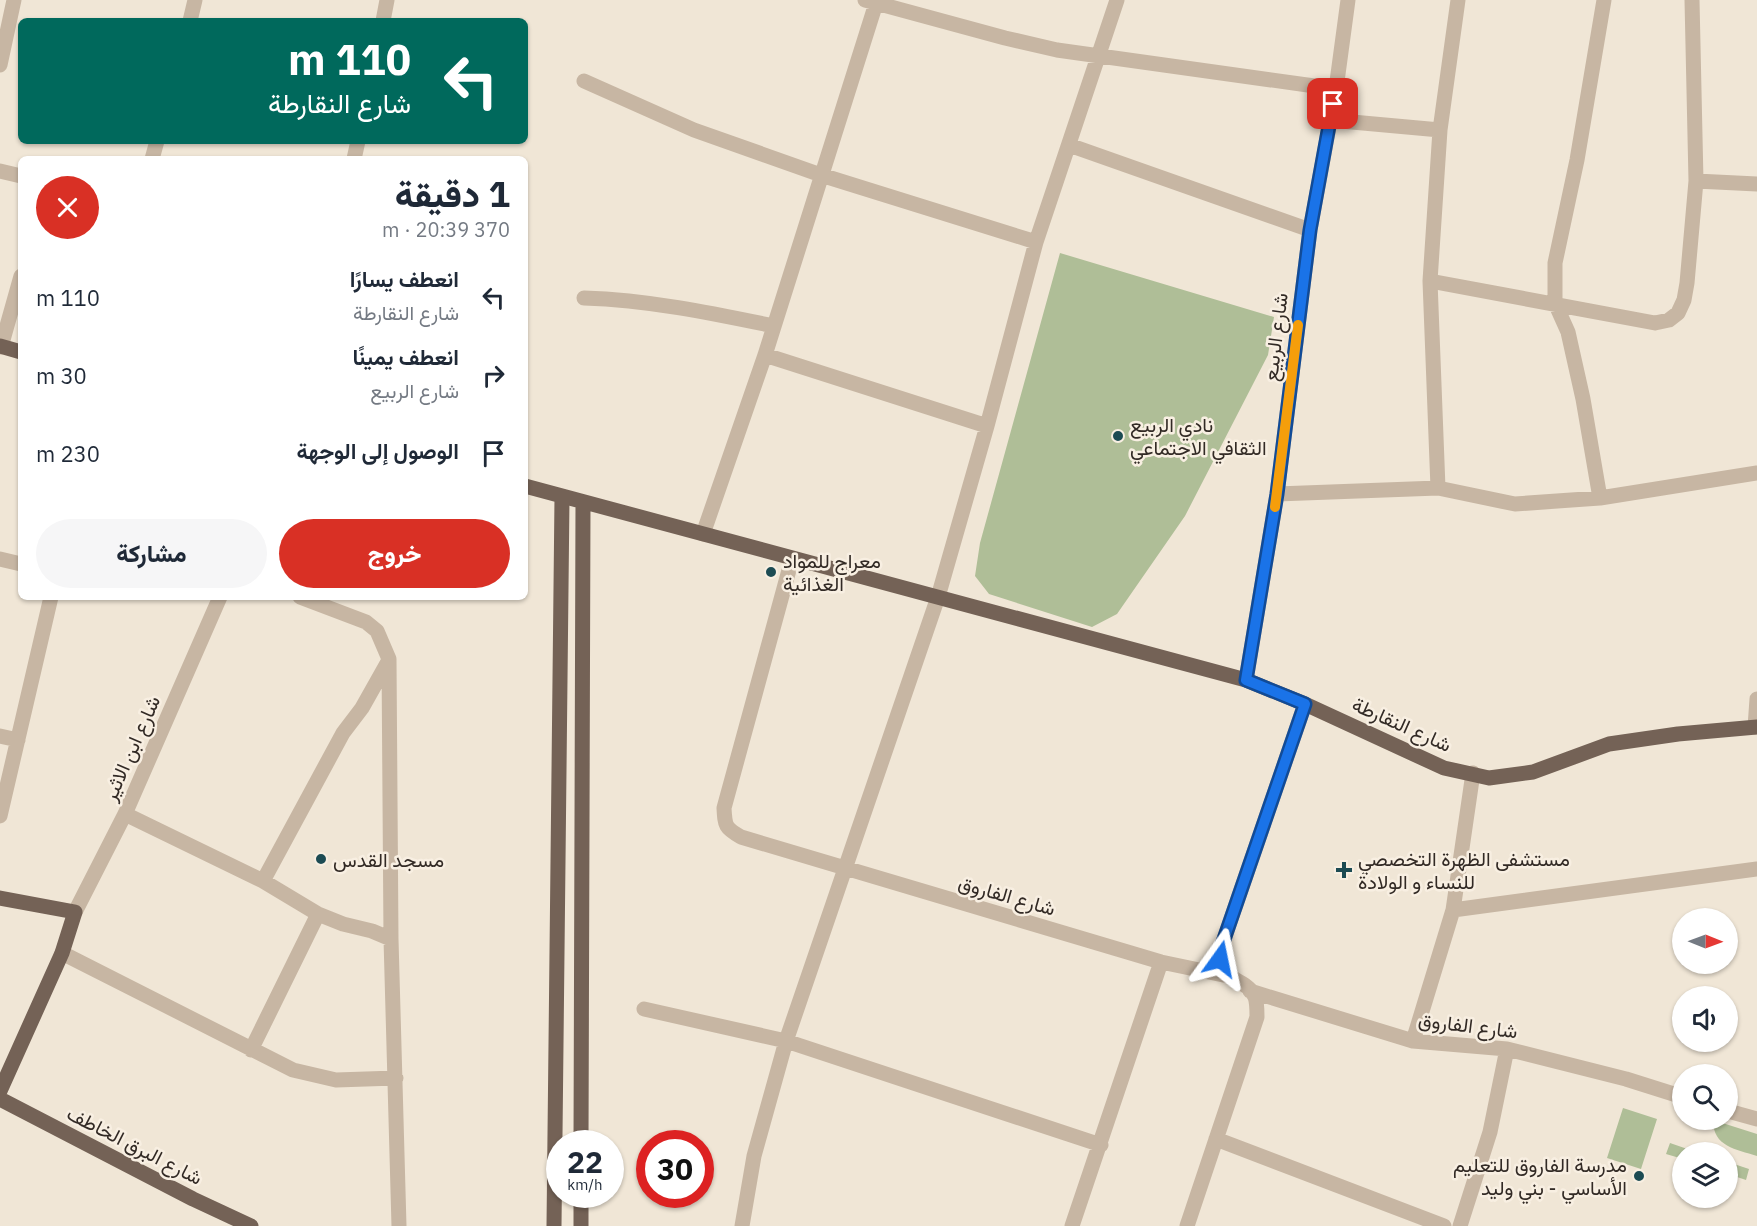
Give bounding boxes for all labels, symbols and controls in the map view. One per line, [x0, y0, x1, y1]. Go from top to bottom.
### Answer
text: 110 m [288, 32, 411, 87]
icon: left [432, 42, 510, 120]
pin [1307, 78, 1358, 129]
text: شارع النقارطة [268, 85, 411, 120]
icon: arrive [1316, 87, 1349, 120]
text: 1 دقيقة [395, 170, 510, 217]
button: close [36, 176, 99, 239]
text: 370 m · 20:39 [382, 216, 510, 243]
text: انعطف يسارًا [350, 264, 459, 293]
icon: left [477, 281, 510, 314]
text: 110 m [36, 283, 100, 312]
street label: شارع الربيع [1256, 291, 1295, 383]
text: شارع النقارطة [353, 299, 459, 326]
text: انعطف يمينًا [352, 342, 459, 371]
icon: right [477, 359, 510, 392]
text: 30 m [36, 361, 87, 390]
text: شارع الربيع [370, 377, 459, 404]
place label: نادي الربيع الثقافي الاجتماعي [1130, 411, 1267, 465]
marker: نادي الربيع الثقافي الاجتماعي [1111, 429, 1125, 443]
text: الوصول إلى الوجهة [297, 436, 459, 465]
icon: arrive [477, 437, 510, 470]
text: 230 m [36, 439, 100, 468]
button: مشاركة [36, 519, 267, 588]
button: خروج [279, 519, 510, 588]
place label: معراج للمواد الغذائية [783, 547, 881, 597]
marker: معراج للمواد الغذائية [764, 565, 778, 579]
street label: شارع النقارطة [1348, 690, 1456, 759]
street label: شارع ابن الاثير [95, 691, 167, 806]
place label: مستشفى الظهرة التخصصي للنساء و الولادة [1358, 845, 1570, 895]
place label: مسجد القدس [333, 846, 444, 873]
marker: مسجد القدس [314, 852, 328, 866]
marker: مستشفى الظهرة التخصصي للنساء و الولادة [1335, 861, 1353, 879]
street label: شارع الفاروق [955, 868, 1059, 923]
north arrow [1672, 908, 1738, 974]
map controls [1672, 908, 1738, 1208]
position arrow [1188, 927, 1252, 991]
button: sound [1672, 986, 1738, 1052]
street label: شارع الفاروق [1417, 1006, 1519, 1045]
button: search [1672, 1064, 1738, 1130]
street label: شارع البرق الخاطف [62, 1099, 207, 1192]
speed limit sign: 30 [636, 1130, 714, 1208]
text: 22 [567, 1142, 603, 1181]
button: layers [1672, 1142, 1738, 1208]
place label: مدرسة الفاروق للتعليم الأساسي - بني وليد [1453, 1151, 1627, 1205]
marker: مدرسة الفاروق للتعليم الأساسي - بني وليد [1632, 1169, 1646, 1183]
text: km/h [567, 1175, 603, 1194]

